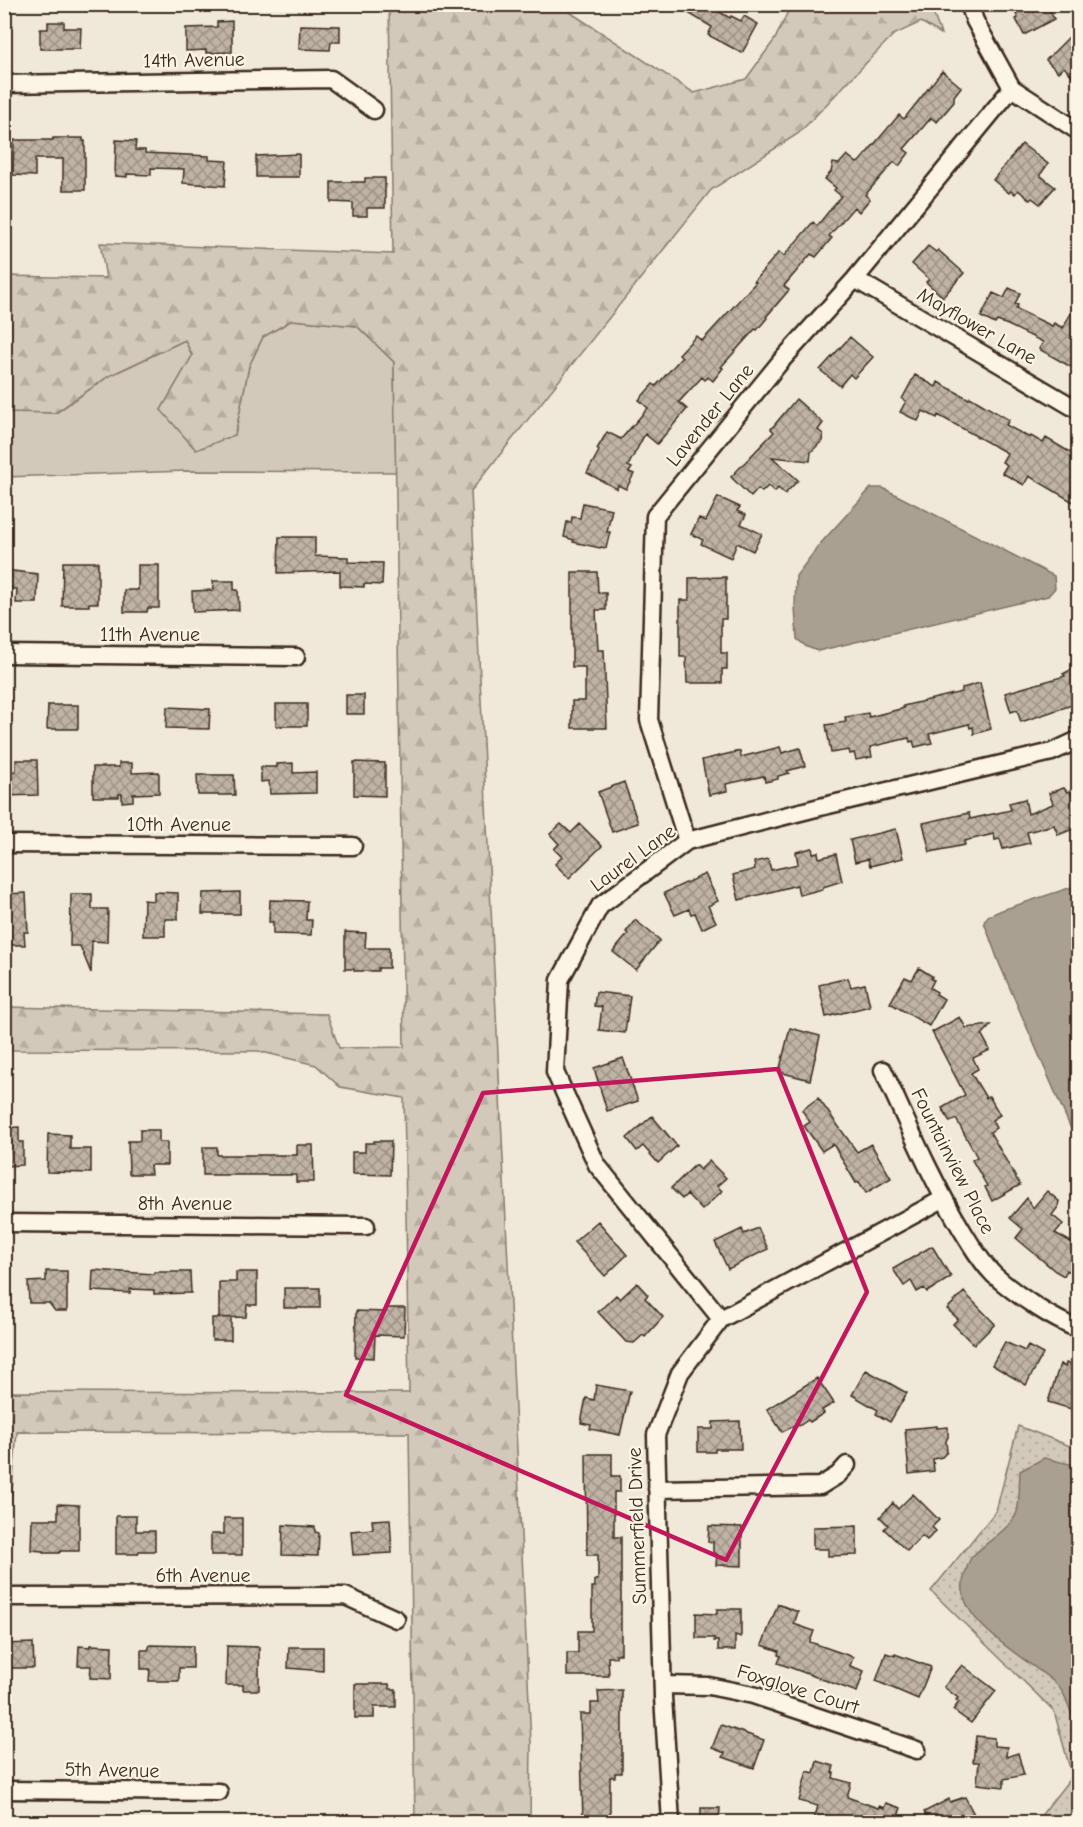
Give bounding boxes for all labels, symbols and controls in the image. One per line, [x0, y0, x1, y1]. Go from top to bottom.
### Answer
street label: 14th Avenue [143, 48, 245, 72]
street label: Mayflower Lane [913, 283, 1041, 369]
street label: Lavender Lane [662, 359, 758, 471]
street label: 11th Avenue [100, 623, 200, 646]
street label: 10th Avenue [127, 813, 231, 836]
street label: Laurel Lane [586, 819, 680, 897]
street label: Fountainview Place [906, 1084, 1000, 1238]
street label: 8th Avenue [138, 1192, 232, 1215]
street label: Summerfield Drive [623, 1447, 651, 1605]
street label: 6th Avenue [156, 1564, 250, 1587]
street label: Foxglove Court [734, 1660, 863, 1719]
street label: 5th Avenue [64, 1758, 160, 1782]

